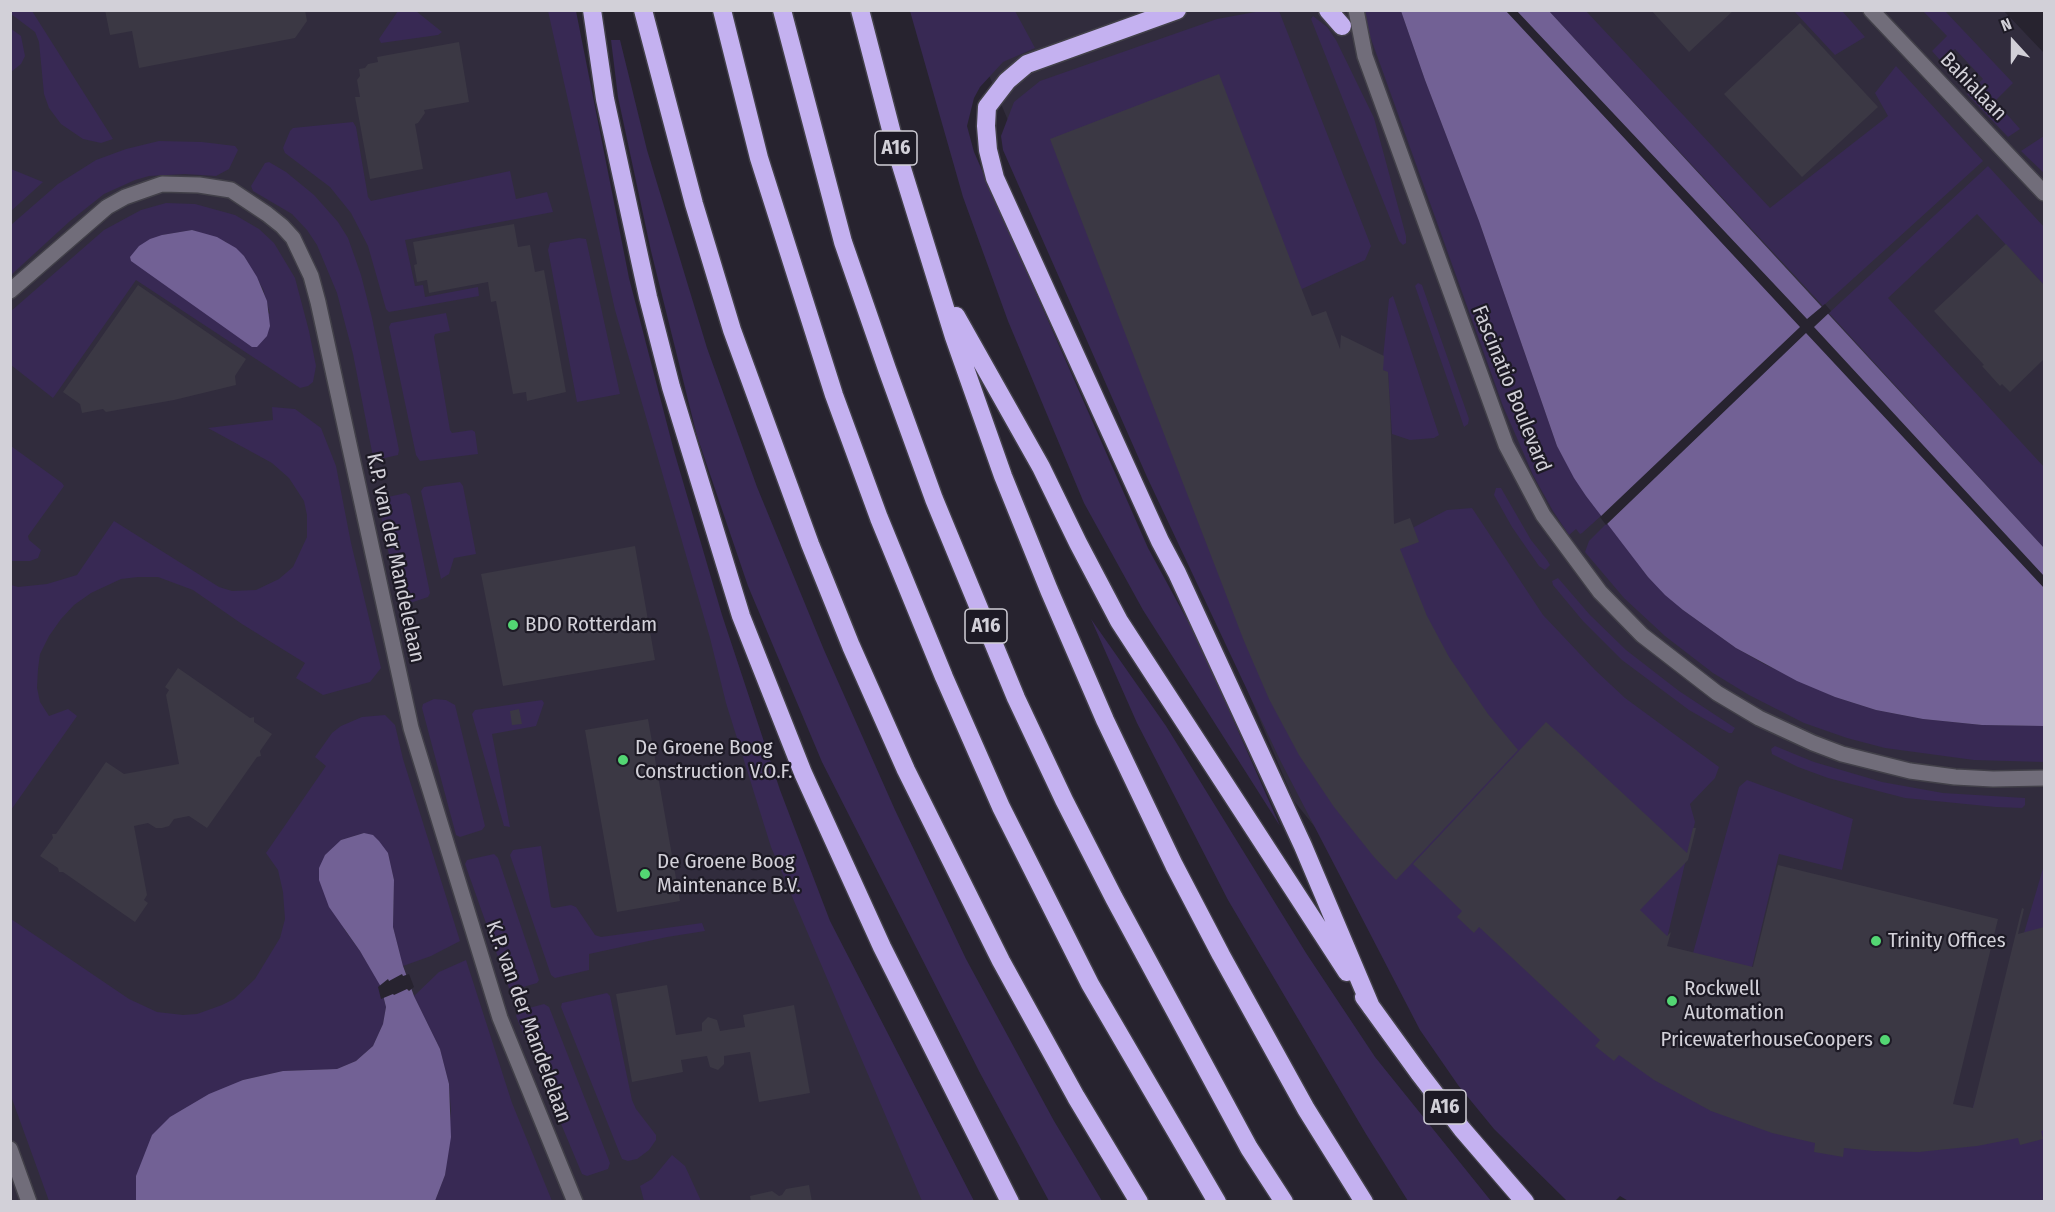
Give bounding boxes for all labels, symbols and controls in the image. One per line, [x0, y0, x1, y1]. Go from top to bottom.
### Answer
north arrow [1983, 12, 2043, 72]
text: N [1998, 14, 2014, 35]
street label: Bahialaan [1934, 48, 2012, 126]
road number: A16 [875, 131, 917, 165]
street label: Fascinatio Boulevard [1466, 302, 1556, 476]
street label: K.P. van der Mandelelaan [360, 451, 430, 665]
road number: A16 [965, 609, 1007, 643]
place label: BDO Rotterdam [525, 612, 657, 638]
marker: BDO Rotterdam [506, 618, 520, 632]
place label: De Groene Boog Construction V.O.F. [635, 735, 793, 785]
marker: De Groene Boog Construction V.O.F. [616, 753, 630, 767]
place label: De Groene Boog Maintenance B.V. [657, 849, 801, 899]
marker: De Groene Boog Maintenance B.V. [638, 867, 652, 881]
street label: K.P. van der Mandelelaan [480, 917, 576, 1127]
place label: Trinity Offices [1888, 928, 2006, 954]
marker: Trinity Offices [1869, 934, 1883, 948]
place label: Rockwell Automation [1684, 976, 1784, 1026]
marker: Rockwell Automation [1665, 994, 1679, 1008]
place label: PricewaterhouseCoopers [1661, 1027, 1873, 1053]
marker: PricewaterhouseCoopers [1878, 1033, 1892, 1047]
road number: A16 [1424, 1090, 1466, 1124]

